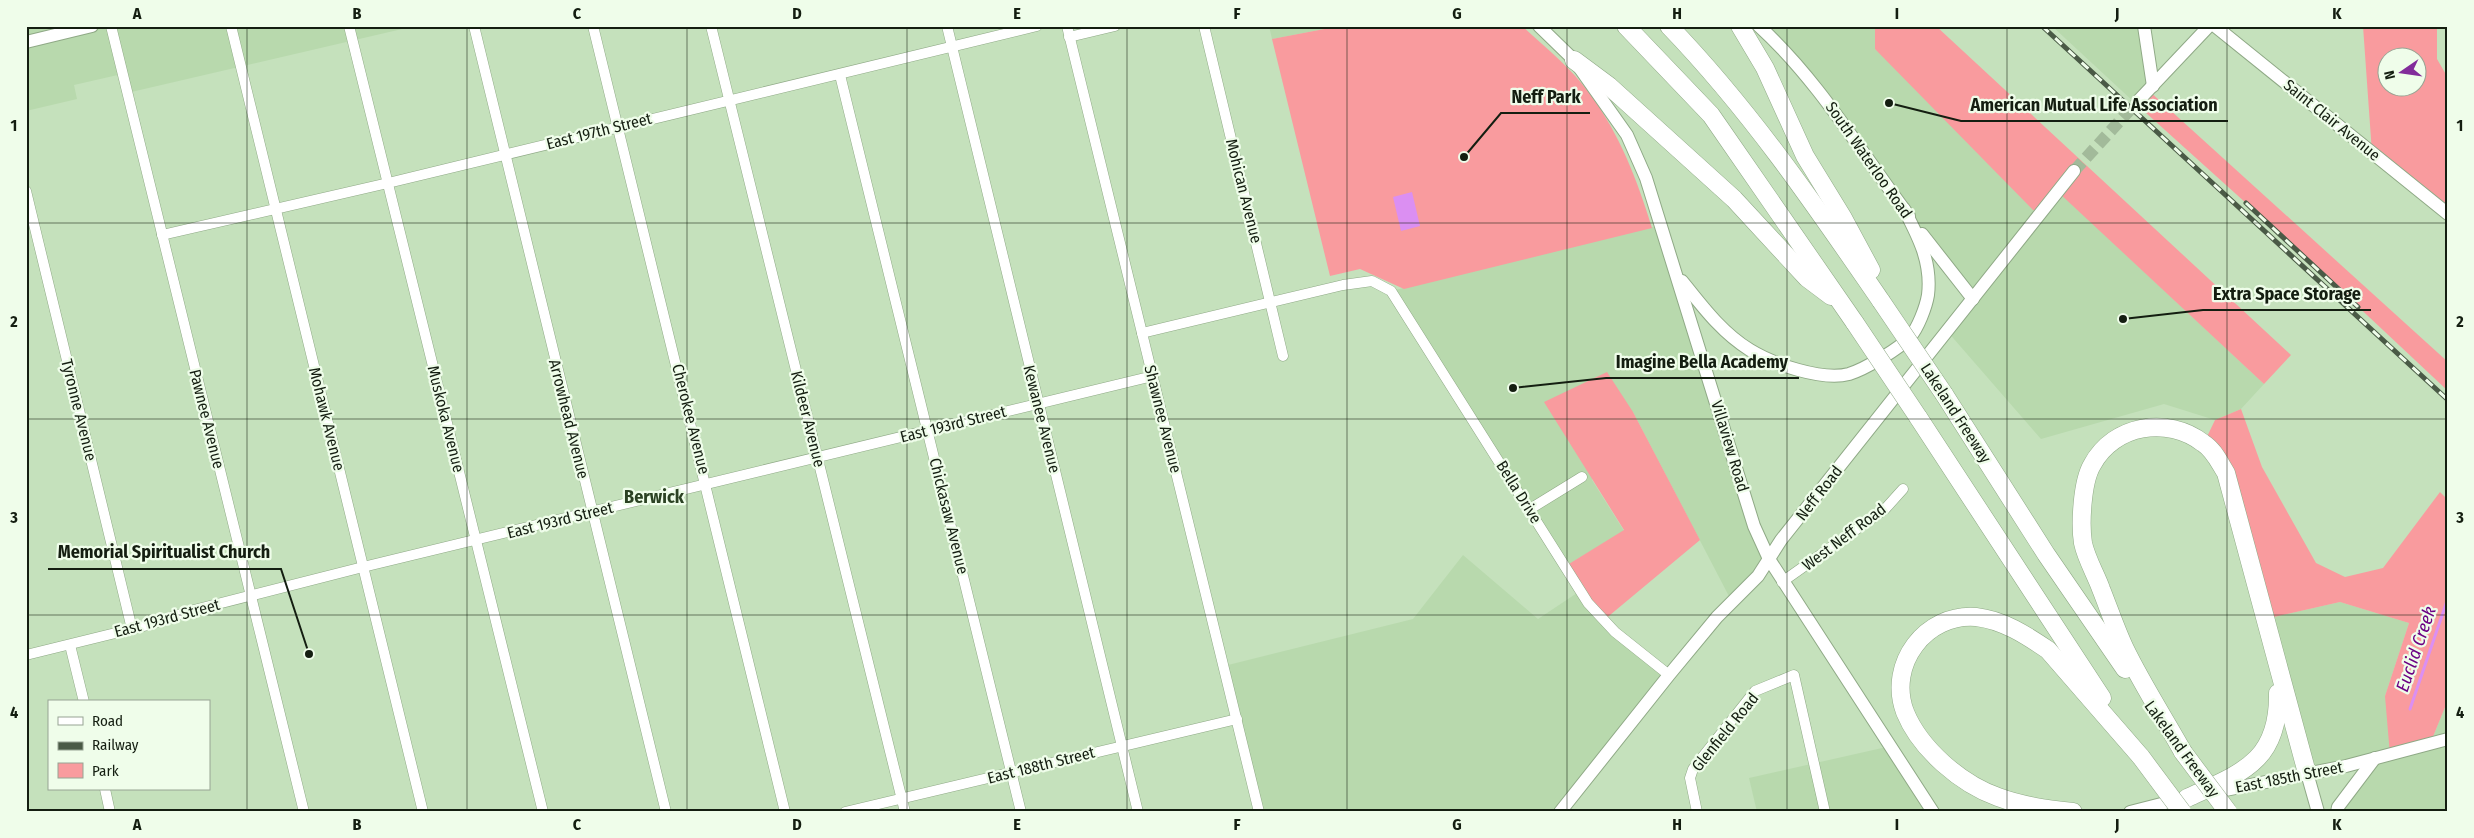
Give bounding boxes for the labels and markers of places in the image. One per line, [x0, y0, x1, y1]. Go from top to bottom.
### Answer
callout: Neff Park [1501, 80, 1590, 113]
callout: American Mutual Life Association [1961, 88, 2228, 121]
callout: Extra Space Storage [2203, 277, 2371, 310]
callout: Imagine Bella Academy [1606, 345, 1799, 378]
callout: Memorial Spiritualist Church [48, 536, 281, 569]

